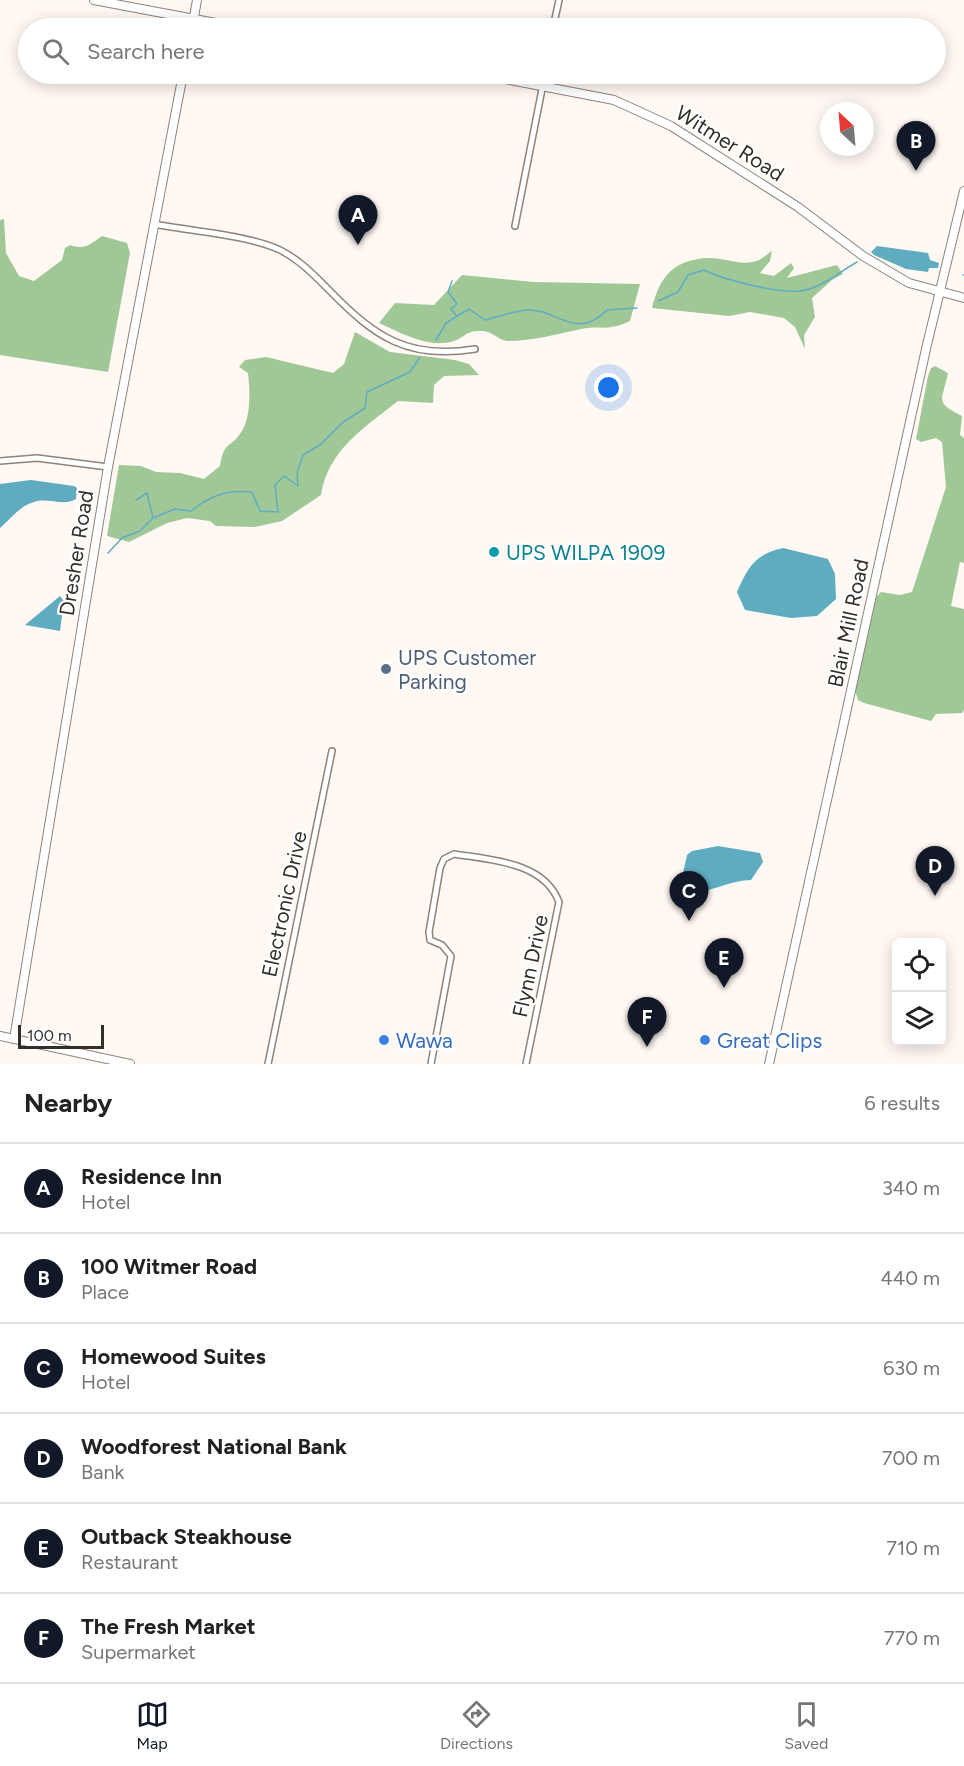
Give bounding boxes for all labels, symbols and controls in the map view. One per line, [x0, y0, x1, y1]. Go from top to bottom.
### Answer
search box [18, 18, 946, 84]
icon: search [39, 35, 72, 68]
text: Search here [87, 38, 205, 65]
street label: Witmer Road [671, 100, 789, 186]
north arrow [820, 102, 874, 156]
pin: B [896, 122, 936, 171]
pin: A [338, 196, 378, 245]
your location [594, 373, 623, 402]
street label: Dresher Road [54, 489, 98, 617]
place label: UPS WILPA 1909 [506, 540, 665, 565]
marker: UPS WILPA 1909 [487, 545, 501, 559]
street label: Blair Mill Road [822, 556, 874, 690]
place label: UPS Customer Parking [398, 645, 536, 694]
marker: UPS Customer Parking [379, 662, 393, 676]
street label: Electronic Drive [256, 829, 312, 979]
pin: D [916, 846, 954, 896]
pin: C [670, 872, 708, 921]
street label: Flynn Drive [507, 912, 553, 1020]
pin: E [704, 938, 744, 988]
map controls [892, 938, 946, 1046]
button: locate [892, 938, 946, 992]
button: layers [892, 992, 946, 1046]
pin: F [628, 998, 666, 1047]
scale bar [18, 1022, 104, 1050]
text: 100 m [27, 1026, 72, 1045]
place label: Wawa [396, 1028, 453, 1053]
place label: Great Clips [717, 1028, 822, 1053]
marker: Wawa [377, 1033, 391, 1047]
marker: Great Clips [698, 1033, 712, 1047]
text: Nearby [24, 1087, 112, 1119]
text: 6 results [864, 1091, 940, 1115]
text: Residence Inn [81, 1163, 222, 1190]
text: A [36, 1176, 51, 1200]
text: 340 m [882, 1176, 940, 1200]
text: Hotel [81, 1190, 130, 1214]
text: 100 Witmer Road [81, 1253, 257, 1280]
text: B [37, 1266, 50, 1290]
text: 440 m [880, 1266, 940, 1290]
text: Place [81, 1280, 129, 1304]
text: Homewood Suites [81, 1343, 266, 1370]
text: C [36, 1356, 51, 1380]
text: 630 m [883, 1356, 940, 1380]
text: Hotel [81, 1370, 130, 1394]
text: Woodforest National Bank [81, 1433, 347, 1460]
text: D [37, 1446, 51, 1470]
text: 700 m [882, 1446, 940, 1470]
text: Bank [81, 1460, 124, 1484]
text: Outback Steakhouse [81, 1523, 292, 1550]
text: E [38, 1536, 49, 1560]
text: 710 m [886, 1536, 940, 1560]
text: Restaurant [81, 1550, 178, 1574]
text: The Fresh Market [81, 1613, 256, 1640]
text: F [38, 1626, 49, 1650]
text: 770 m [884, 1626, 940, 1650]
text: Supermarket [81, 1640, 196, 1664]
tab: Map [136, 1698, 169, 1753]
tab: Directions [440, 1698, 513, 1753]
tab: Saved [784, 1698, 828, 1753]

